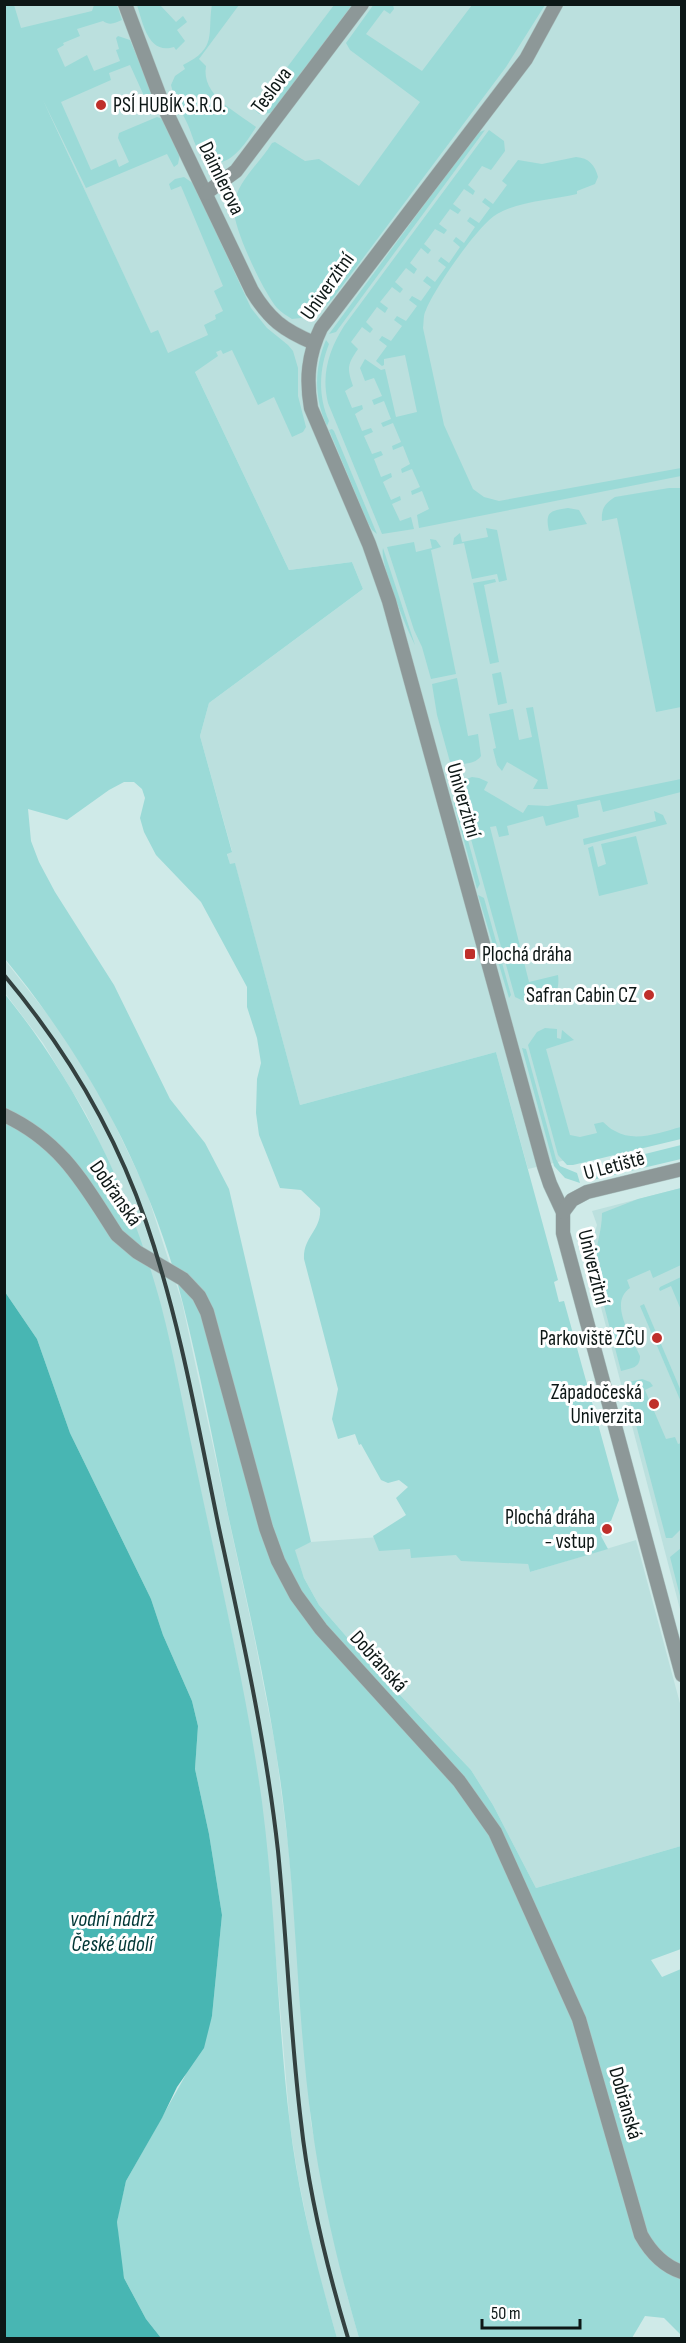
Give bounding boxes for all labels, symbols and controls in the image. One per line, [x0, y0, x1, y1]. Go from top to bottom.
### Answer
street label: Teslova [246, 62, 297, 118]
place label: PSÍ HUBÍK S.R.O. [113, 93, 226, 118]
marker: PSÍ HUBÍK S.R.O. [94, 98, 108, 112]
street label: Daimlerova [193, 138, 250, 219]
street label: Univerzitní [295, 248, 360, 325]
street label: Univerzitní [441, 760, 486, 840]
place label: Plochá dráha [482, 942, 572, 967]
marker: Plochá dráha [463, 947, 477, 961]
place label: Safran Cabin CZ [526, 983, 637, 1008]
marker: Safran Cabin CZ [642, 988, 656, 1002]
street label: U Letiště [581, 1145, 647, 1186]
street label: Dobřanská [84, 1156, 147, 1231]
street label: Univerzitní [572, 1227, 615, 1307]
place label: Parkoviště ZČU [539, 1326, 645, 1351]
marker: Parkoviště ZČU [650, 1331, 664, 1345]
place label: Západočeská Univerzita [551, 1380, 642, 1429]
marker: Západočeská Univerzita [647, 1397, 661, 1411]
place label: Plochá dráha - vstup [505, 1505, 595, 1554]
marker: Plochá dráha - vstup [600, 1522, 614, 1536]
street label: Dobřanská [345, 1625, 413, 1697]
water label: vodní nádrž České údolí [70, 1906, 155, 1958]
street label: Dobřanská [603, 2064, 648, 2142]
scale bar [482, 2292, 580, 2330]
text: 50 m [491, 2303, 521, 2324]

